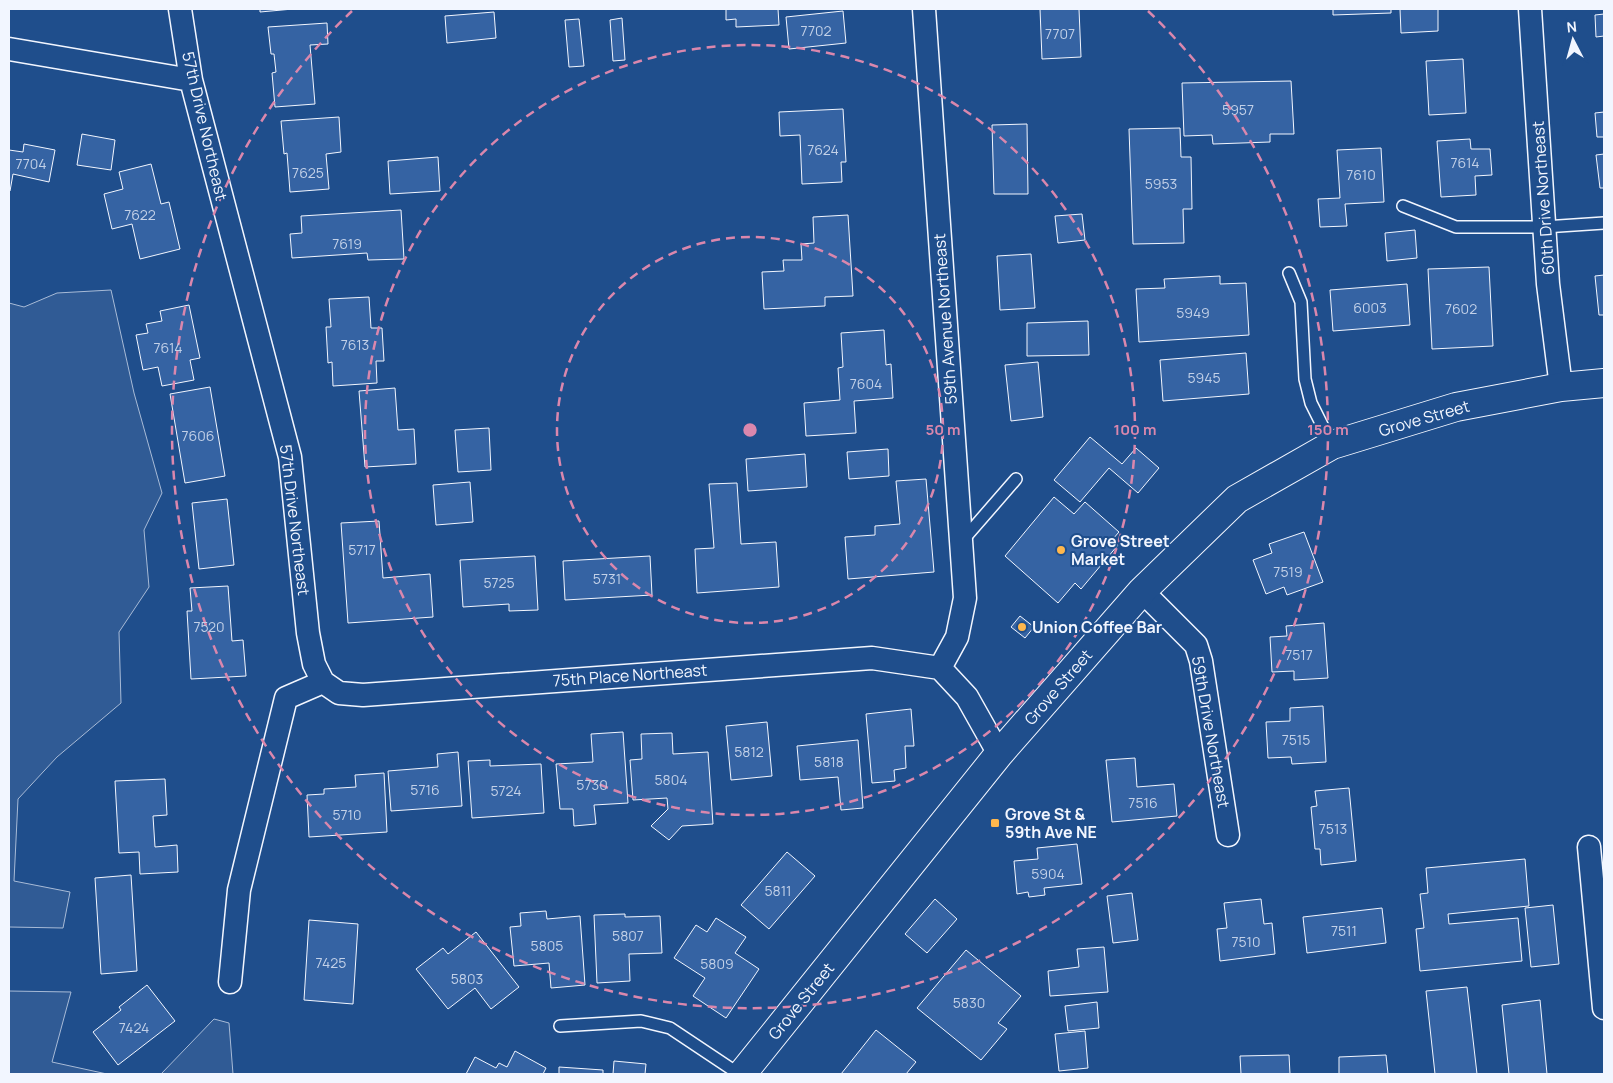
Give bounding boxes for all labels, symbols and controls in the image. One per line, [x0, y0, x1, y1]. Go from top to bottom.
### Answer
north arrow [1548, 15, 1598, 65]
text: N [1566, 17, 1578, 37]
house number: 7702 [801, 21, 831, 40]
house number: 7707 [1045, 24, 1075, 43]
street label: 57th Drive Northeast [177, 49, 233, 203]
house number: 5957 [1222, 100, 1254, 119]
street label: 60th Drive Northeast [1527, 120, 1559, 276]
house number: 7624 [807, 140, 839, 159]
house number: 7614 [1450, 153, 1480, 172]
house number: 7704 [15, 154, 47, 173]
house number: 7625 [292, 163, 324, 182]
house number: 7610 [1346, 165, 1376, 184]
house number: 5953 [1145, 174, 1177, 193]
house number: 7622 [124, 205, 156, 224]
street label: 59th Avenue Northeast [928, 233, 962, 405]
house number: 7619 [332, 234, 362, 253]
house number: 6003 [1353, 298, 1387, 317]
house number: 7602 [1445, 299, 1477, 318]
house number: 5949 [1176, 303, 1210, 322]
house number: 7613 [341, 335, 369, 354]
house number: 7614 [153, 338, 183, 357]
house number: 5945 [1187, 368, 1221, 387]
house number: 7604 [850, 374, 882, 393]
street label: Grove Street [1376, 395, 1472, 441]
text: 50 m [925, 419, 961, 440]
text: 100 m [1114, 419, 1156, 440]
text: 150 m [1307, 419, 1349, 440]
centre of rings [741, 421, 759, 439]
house number: 7606 [182, 426, 214, 445]
street label: 57th Drive Northeast [275, 443, 315, 597]
place label: Grove Street Market [1071, 530, 1170, 570]
house number: 5717 [348, 540, 376, 559]
marker: Grove Street Market [1055, 544, 1067, 556]
house number: 7519 [1273, 562, 1303, 581]
house number: 5731 [593, 569, 621, 588]
house number: 5725 [483, 573, 515, 592]
place label: Union Coffee Bar [1032, 616, 1162, 638]
house number: 7520 [193, 617, 225, 636]
marker: Union Coffee Bar [1016, 621, 1028, 633]
street label: Grove Street [1019, 645, 1097, 729]
house number: 7517 [1285, 645, 1313, 664]
street label: 59th Drive Northeast [1187, 654, 1235, 810]
street label: 75th Place Northeast [552, 659, 708, 691]
house number: 7515 [1282, 730, 1310, 749]
house number: 5812 [734, 742, 764, 761]
house number: 5818 [814, 752, 844, 771]
house number: 5804 [654, 770, 688, 789]
house number: 5730 [576, 775, 608, 794]
house number: 5716 [410, 780, 440, 799]
house number: 5724 [490, 781, 522, 800]
house number: 7516 [1128, 793, 1158, 812]
place label: Grove St & 59th Ave NE [1005, 803, 1097, 843]
house number: 5710 [332, 805, 362, 824]
marker: Grove St & 59th Ave NE [989, 817, 1001, 829]
house number: 7513 [1319, 819, 1347, 838]
house number: 5904 [1031, 864, 1065, 883]
house number: 5811 [764, 881, 792, 900]
house number: 7511 [1331, 921, 1357, 940]
house number: 5807 [612, 926, 644, 945]
house number: 7510 [1231, 932, 1261, 951]
house number: 5805 [531, 936, 563, 955]
house number: 7425 [316, 953, 346, 972]
house number: 5809 [700, 954, 734, 973]
street label: Grove Street [763, 958, 839, 1044]
house number: 5803 [451, 969, 483, 988]
house number: 5830 [953, 993, 985, 1012]
house number: 7424 [119, 1018, 149, 1037]

